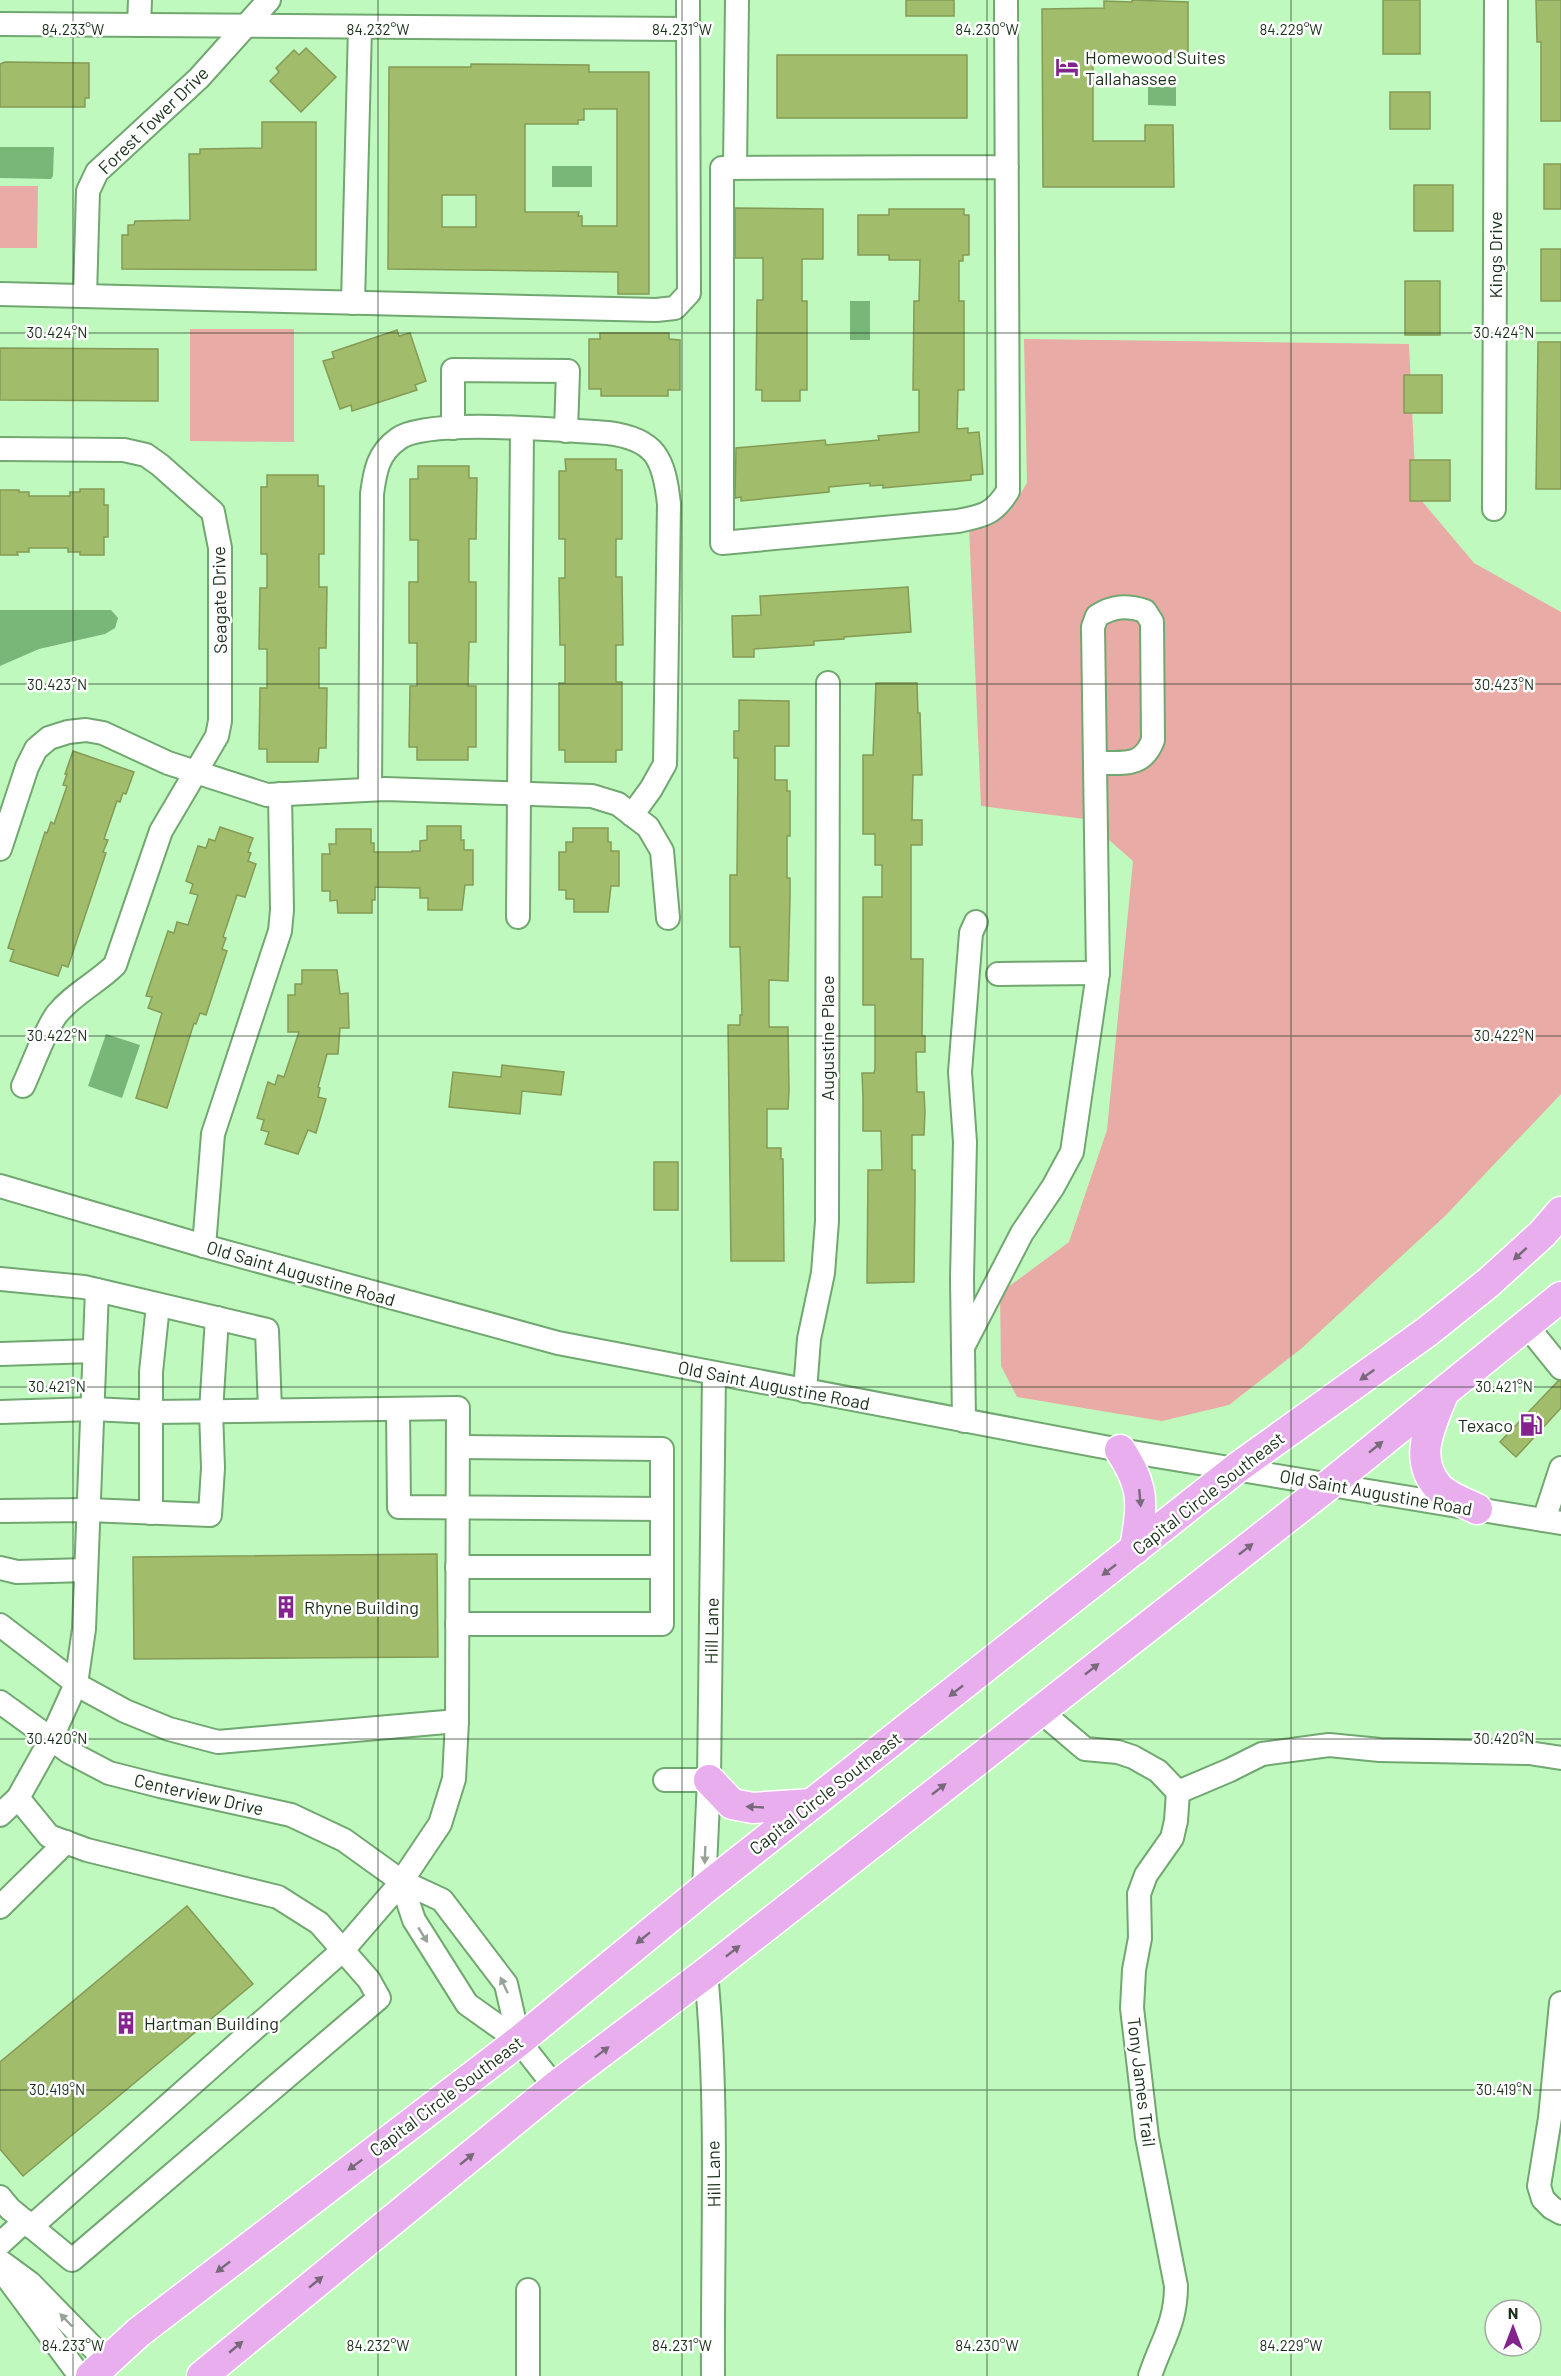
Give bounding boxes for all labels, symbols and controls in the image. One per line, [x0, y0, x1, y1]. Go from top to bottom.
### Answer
text: 84.233°W [42, 20, 104, 38]
text: 84.232°W [347, 20, 409, 38]
text: 84.231°W [652, 20, 712, 38]
text: 84.230°W [955, 20, 1019, 38]
text: 84.229°W [1259, 20, 1323, 38]
place label: Homewood Suites Tallahassee [1085, 46, 1226, 89]
hotel icon: Homewood Suites Tallahassee [1054, 54, 1080, 80]
street label: Forest Tower Drive [93, 62, 213, 178]
street label: Kings Drive [1484, 211, 1506, 299]
text: 30.424°N [27, 323, 87, 341]
text: 30.424°N [1474, 323, 1534, 341]
street label: Seagate Drive [207, 546, 231, 654]
text: 30.423°N [27, 675, 87, 693]
text: 30.423°N [1474, 675, 1534, 693]
street label: Augustine Place [816, 975, 838, 1101]
text: 30.422°N [27, 1026, 87, 1044]
text: 30.422°N [1474, 1026, 1534, 1044]
street label: Old Saint Augustine Road [204, 1236, 398, 1310]
one-way arrow [1513, 1247, 1528, 1260]
street label: Old Saint Augustine Road [676, 1356, 872, 1414]
one-way arrow [1360, 1369, 1376, 1381]
text: 30.421°N [28, 1377, 86, 1395]
text: 30.421°N [1475, 1377, 1533, 1395]
fuel station icon: Texaco [1518, 1412, 1544, 1438]
place label: Texaco [1458, 1414, 1513, 1436]
street label: Capital Circle Southeast [1128, 1427, 1288, 1559]
one-way arrow [1368, 1442, 1383, 1454]
street label: Old Saint Augustine Road [1278, 1464, 1474, 1520]
one-way arrow [1135, 1488, 1145, 1507]
one-way arrow [1239, 1543, 1254, 1555]
one-way arrow [1101, 1563, 1117, 1576]
building icon: Rhyne Building [273, 1594, 299, 1620]
place label: Rhyne Building [304, 1596, 419, 1618]
street label: Hill Lane [699, 1597, 723, 1665]
one-way arrow [1085, 1663, 1100, 1675]
one-way arrow [948, 1684, 964, 1697]
street label: Capital Circle Southeast [745, 1727, 905, 1859]
text: 30.420°N [26, 1729, 88, 1747]
text: 30.420°N [1473, 1729, 1535, 1747]
street label: Centerview Drive [132, 1768, 266, 1820]
one-way arrow [931, 1783, 946, 1795]
one-way arrow [745, 1802, 764, 1811]
one-way arrow [701, 1846, 710, 1865]
one-way arrow [418, 1926, 429, 1943]
one-way arrow [635, 1932, 651, 1945]
one-way arrow [725, 1945, 741, 1958]
one-way arrow [499, 1975, 509, 1993]
building icon: Hartman Building [113, 2010, 139, 2036]
place label: Hartman Building [144, 2012, 279, 2034]
street label: Tony James Trail [1123, 2016, 1161, 2148]
street label: Capital Circle Southeast [365, 2031, 527, 2161]
one-way arrow [594, 2046, 609, 2058]
text: 30.419°N [29, 2080, 85, 2098]
text: 30.419°N [1476, 2080, 1532, 2098]
street label: Hill Lane [701, 2140, 725, 2208]
one-way arrow [459, 2152, 475, 2165]
one-way arrow [348, 2159, 364, 2171]
one-way arrow [215, 2260, 231, 2273]
one-way arrow [308, 2276, 323, 2289]
north arrow [1483, 2298, 1543, 2358]
text: N [1508, 2303, 1518, 2322]
one-way arrow [59, 2313, 73, 2327]
text: 84.233°W [42, 2336, 104, 2354]
text: 84.232°W [347, 2336, 409, 2354]
text: 84.231°W [652, 2336, 712, 2354]
text: 84.230°W [955, 2336, 1019, 2354]
text: 84.229°W [1259, 2336, 1323, 2354]
one-way arrow [229, 2342, 244, 2354]

